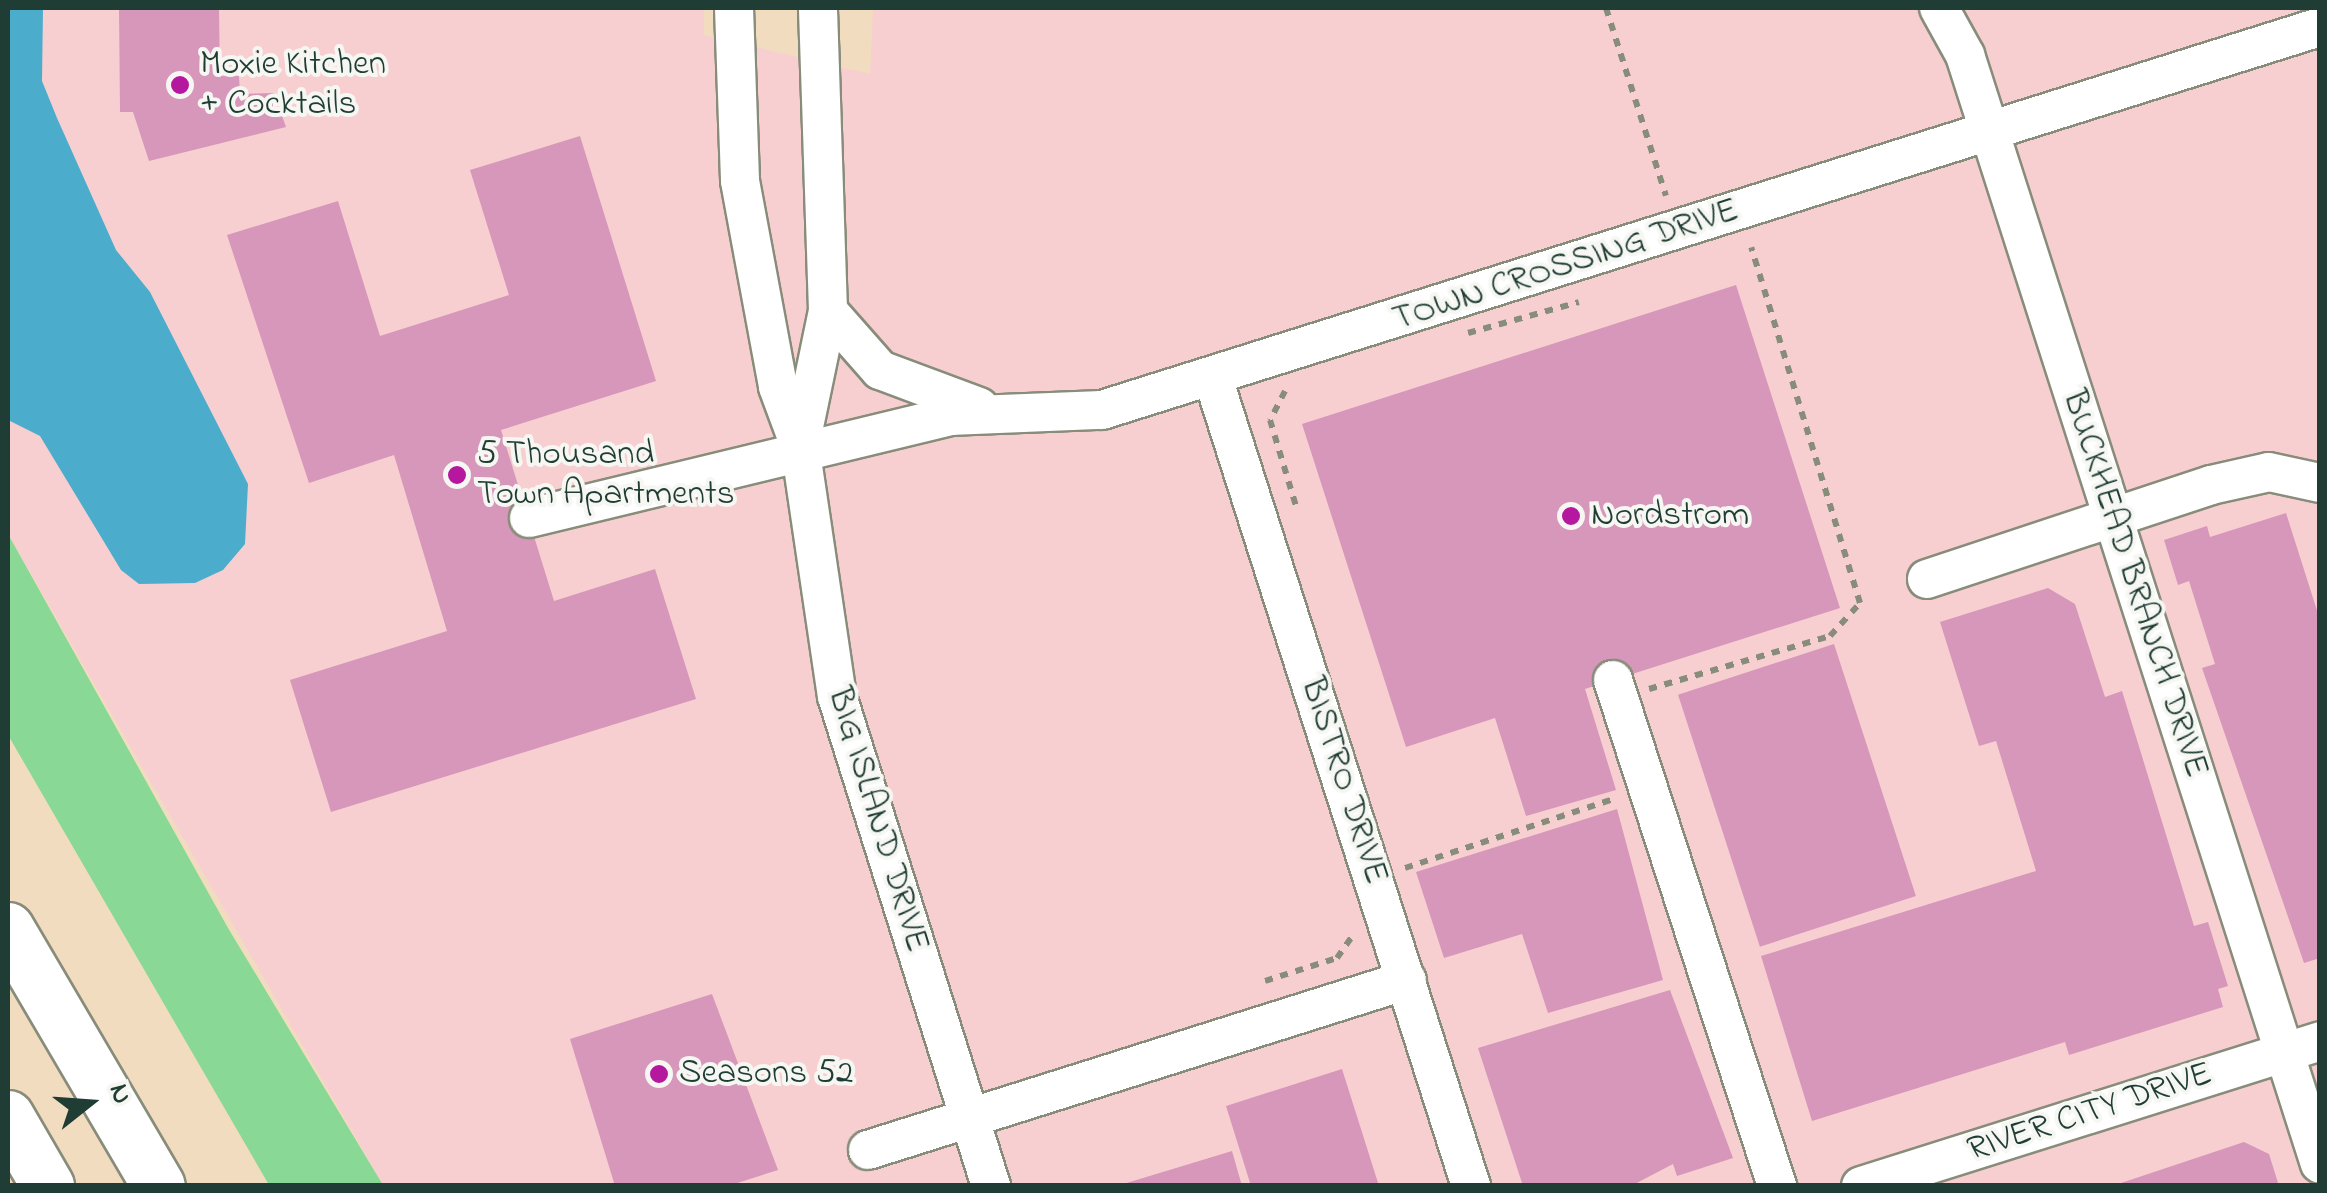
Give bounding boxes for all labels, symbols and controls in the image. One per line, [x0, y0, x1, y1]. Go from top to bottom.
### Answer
place label: Moxie Kitchen + Cocktails [200, 44, 386, 126]
marker: Moxie Kitchen + Cocktails [169, 74, 191, 96]
street label: TOWN CROSSING DRIVE [1388, 190, 1744, 342]
street label: BUCKHEAD BRANCH DRIVE [2052, 385, 2216, 783]
place label: 5 Thousand Town Apartments [477, 434, 735, 516]
marker: 5 Thousand Town Apartments [446, 464, 468, 486]
place label: Nordstrom [1591, 495, 1749, 537]
marker: Nordstrom [1560, 505, 1582, 527]
street label: BISTRO DRIVE [1290, 672, 1396, 890]
street label: BIG ISLAND DRIVE [817, 683, 937, 957]
north arrow [40, 1053, 140, 1153]
place label: Seasons 52 [679, 1053, 853, 1095]
street label: RIVER CITY DRIVE [1962, 1054, 2218, 1172]
marker: Seasons 52 [648, 1063, 670, 1085]
text: N [97, 1079, 142, 1109]

